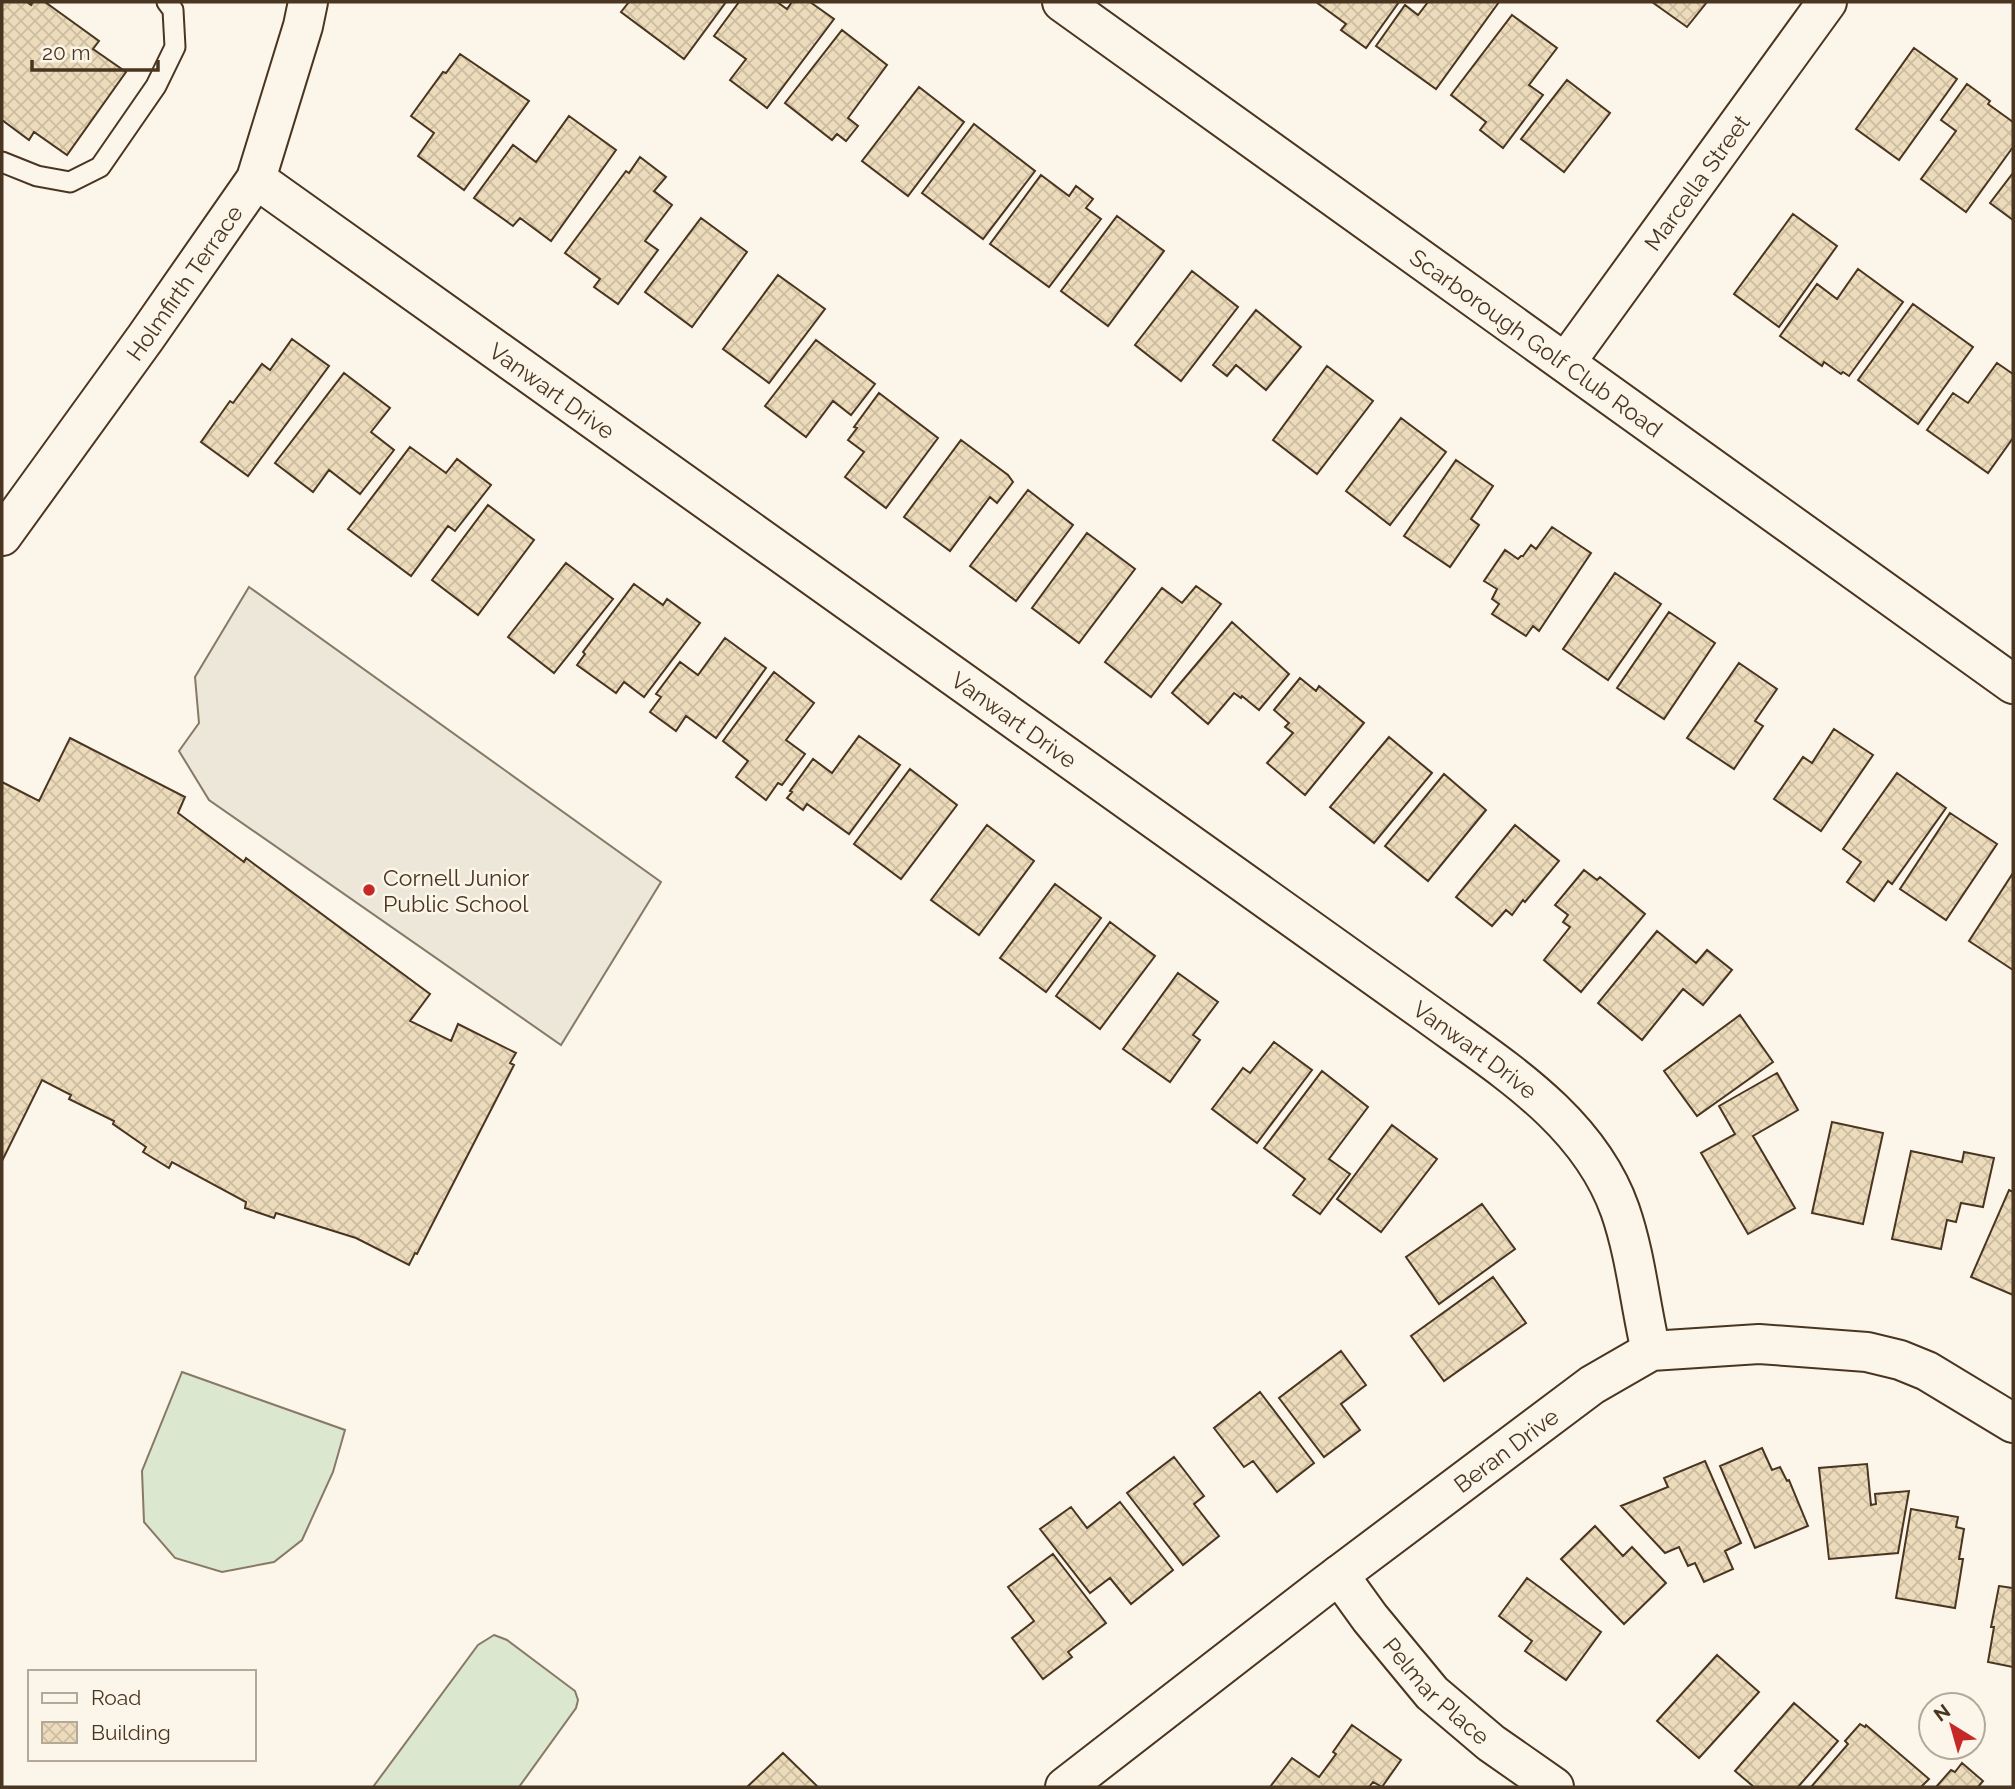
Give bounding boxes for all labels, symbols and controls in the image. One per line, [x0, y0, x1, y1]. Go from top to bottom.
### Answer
scale bar [32, 28, 158, 72]
text: 20 m [42, 40, 90, 65]
street label: Marcella Street [1638, 109, 1755, 255]
street label: Holmfirth Terrace [120, 200, 247, 365]
street label: Scarborough Golf Club Road [1405, 243, 1668, 442]
street label: Vanwart Drive [484, 336, 620, 444]
street label: Vanwart Drive [946, 665, 1082, 773]
place label: Cornell Junior Public School [383, 864, 529, 917]
marker: Cornell Junior Public School [361, 882, 377, 898]
street label: Vanwart Drive [1408, 994, 1543, 1104]
street label: Beran Drive [1448, 1402, 1563, 1498]
street label: Pelmar Place [1378, 1632, 1495, 1750]
legend [28, 1670, 256, 1761]
text: Road [91, 1685, 141, 1710]
north arrow [1917, 1691, 1987, 1761]
text: N [1929, 1699, 1954, 1726]
text: Building [91, 1720, 171, 1745]

